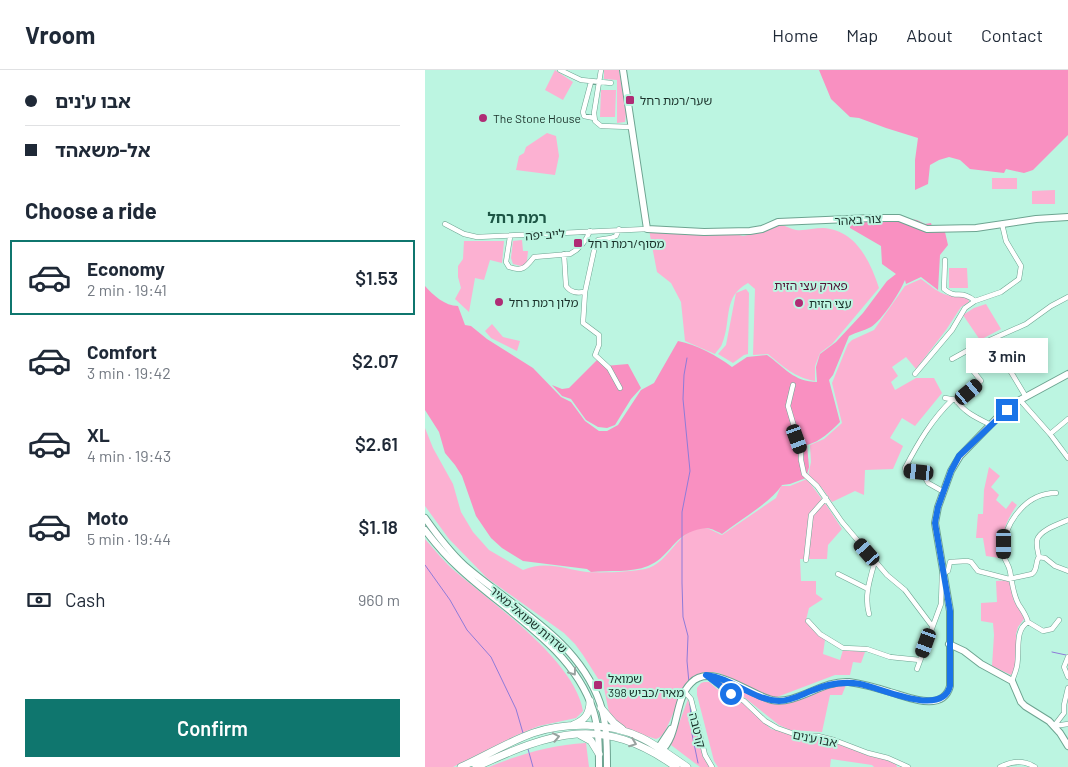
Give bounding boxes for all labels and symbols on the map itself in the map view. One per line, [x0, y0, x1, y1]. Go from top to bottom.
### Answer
place label: שער/רמת רחל [640, 93, 712, 107]
marker: שער/רמת רחל [624, 94, 636, 106]
place label: The Stone House [493, 111, 581, 125]
marker: The Stone House [477, 112, 489, 124]
district label: רמת רחל [487, 208, 547, 226]
street label: צור באהר [834, 211, 882, 227]
street label: לייב יפה [525, 226, 565, 242]
place label: מסוף/רמת רחל [588, 236, 665, 250]
marker: מסוף/רמת רחל [572, 237, 584, 249]
park label: פארק עצי הזית [774, 278, 848, 292]
place label: מלון רמת רחל [509, 295, 578, 309]
marker: מלון רמת רחל [493, 296, 505, 308]
place label: עצי הזית [809, 296, 852, 310]
marker: עצי הזית [793, 297, 805, 309]
callout: 3 min [966, 338, 1048, 372]
car [952, 377, 985, 407]
route end [996, 399, 1018, 421]
car [784, 422, 809, 456]
car [903, 463, 934, 481]
car [996, 529, 1011, 559]
car [851, 536, 882, 568]
street label: שדרות שמואל מאיר [487, 583, 571, 655]
car [913, 626, 938, 660]
one-way arrow [567, 666, 576, 676]
place label: שמואל מאיר/כביש 398 [608, 671, 684, 699]
marker: שמואל מאיר/כביש 398 [592, 679, 604, 691]
route start [720, 683, 742, 705]
street label: קרטבה [687, 711, 709, 749]
street label: אבו ע'נים [792, 727, 839, 749]
one-way arrow [552, 732, 561, 742]
one-way arrow [628, 736, 637, 747]

